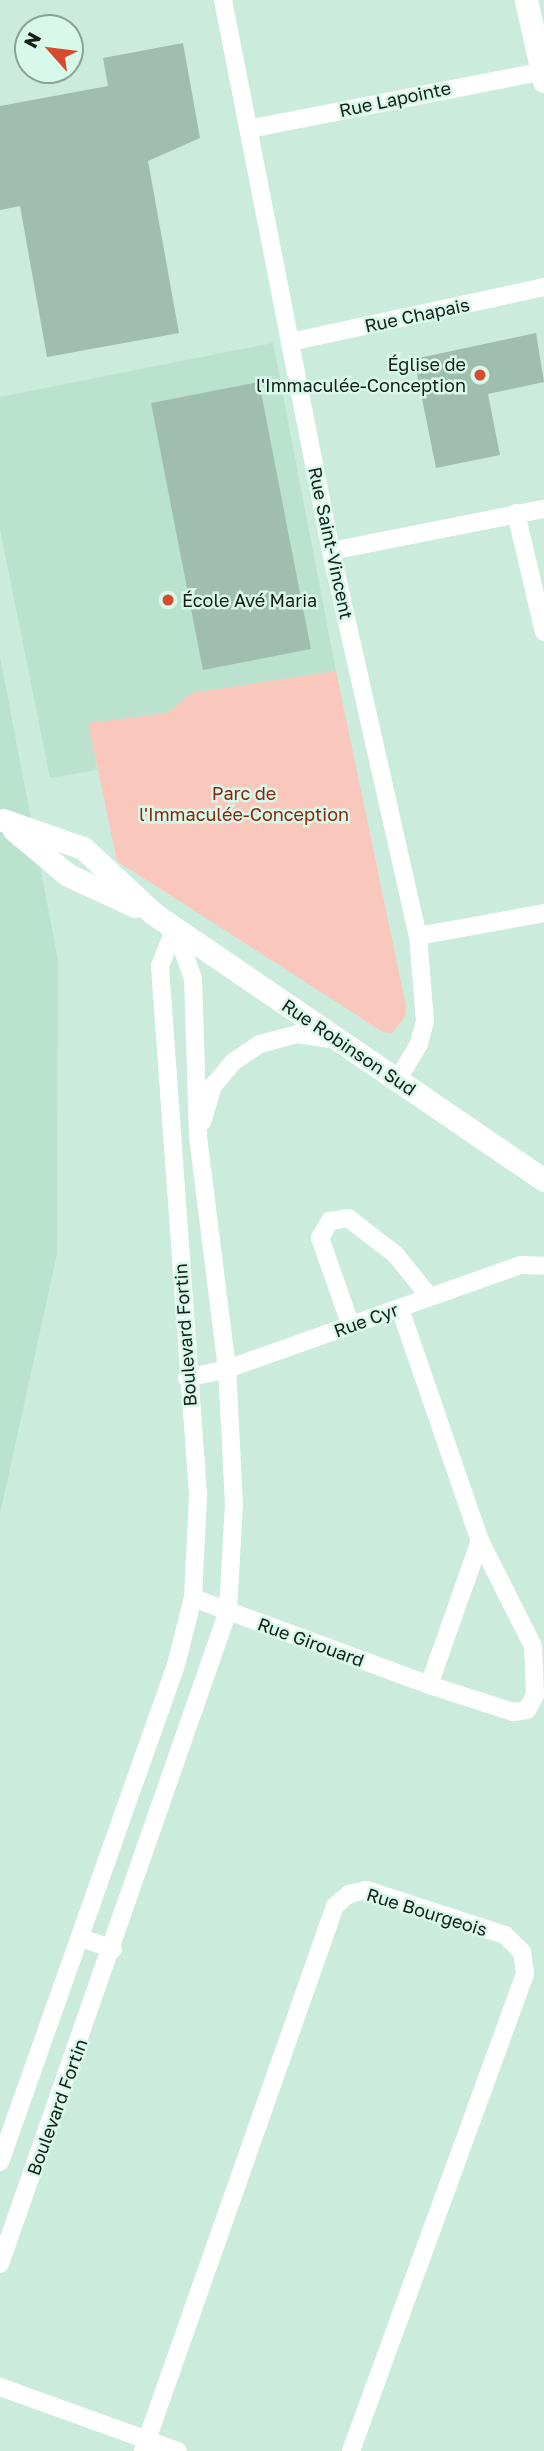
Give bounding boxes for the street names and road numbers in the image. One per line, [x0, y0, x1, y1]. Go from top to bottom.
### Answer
street label: Rue Lapointe [337, 77, 453, 121]
street label: Rue Chapais [363, 293, 471, 337]
street label: Rue Saint-Vincent [304, 465, 358, 621]
street label: Rue Robinson Sud [278, 994, 420, 1100]
street label: Boulevard Fortin [169, 1263, 201, 1407]
street label: Rue Cyr [331, 1298, 401, 1342]
street label: Rue Girouard [255, 1613, 367, 1671]
street label: Rue Bourgeois [364, 1883, 490, 1941]
street label: Boulevard Fortin [22, 2036, 92, 2178]

